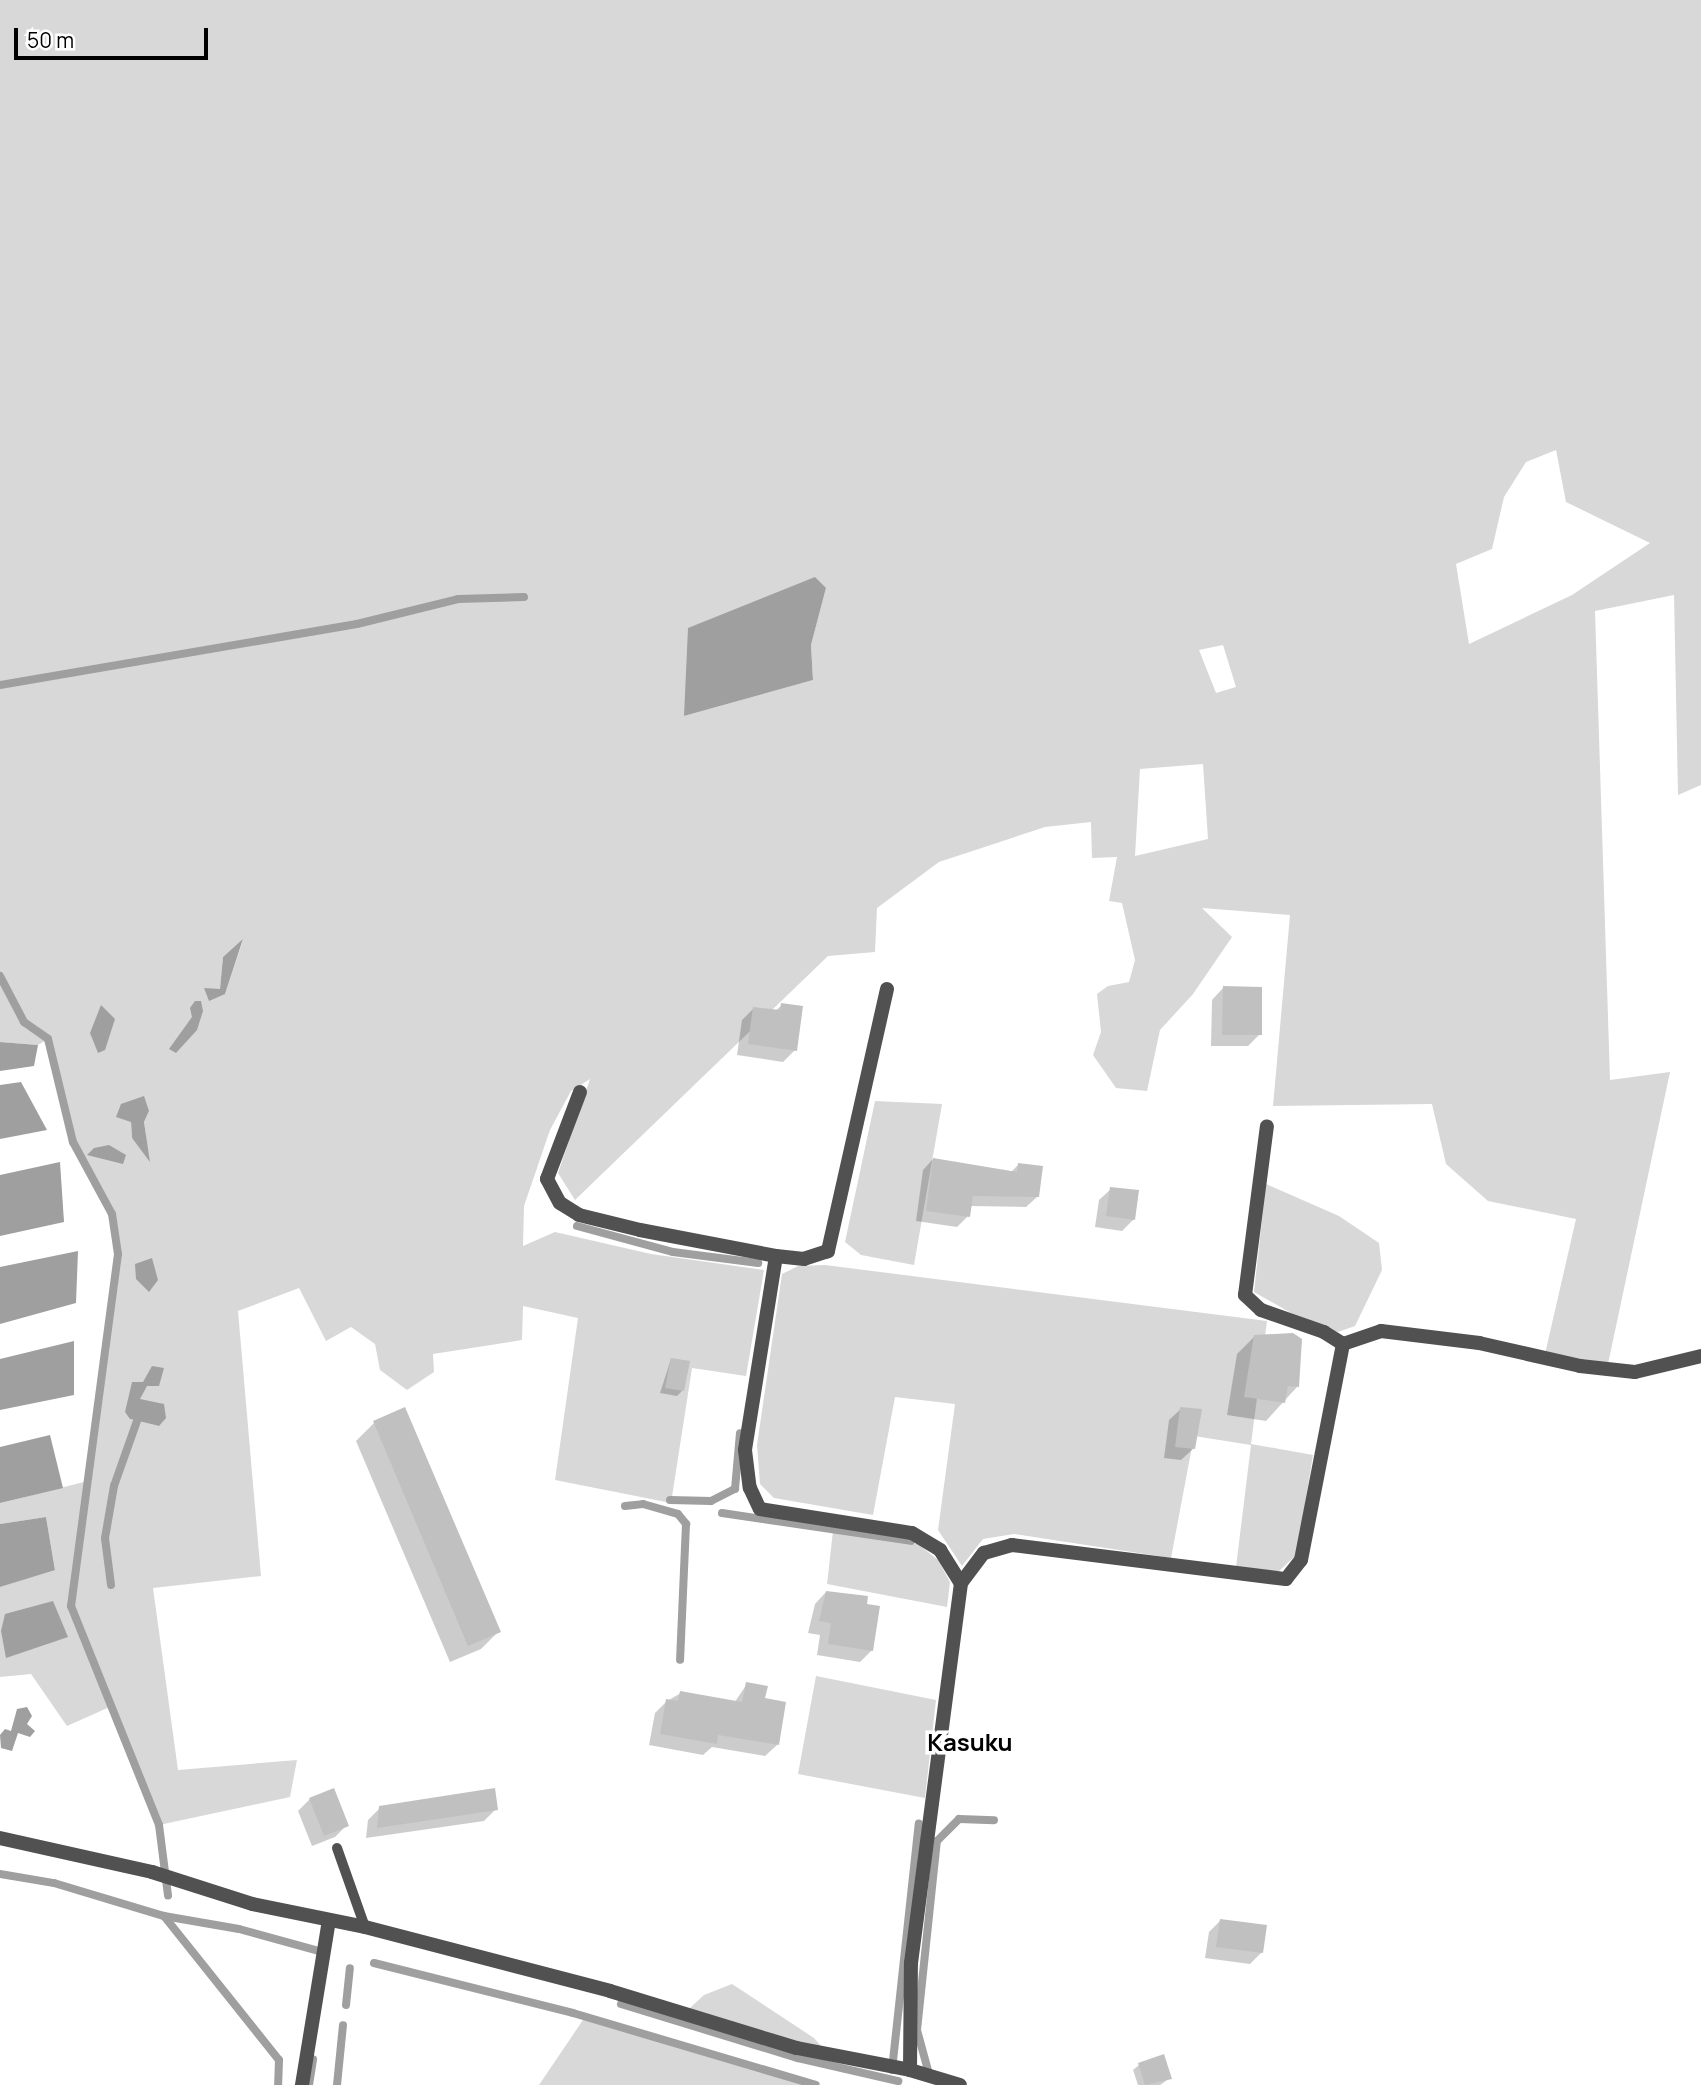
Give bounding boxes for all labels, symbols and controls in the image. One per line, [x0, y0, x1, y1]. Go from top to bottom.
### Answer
scale bar [18, 14, 212, 58]
text: 50 m [27, 26, 74, 54]
district label: Kasuku [927, 1728, 1013, 1756]

